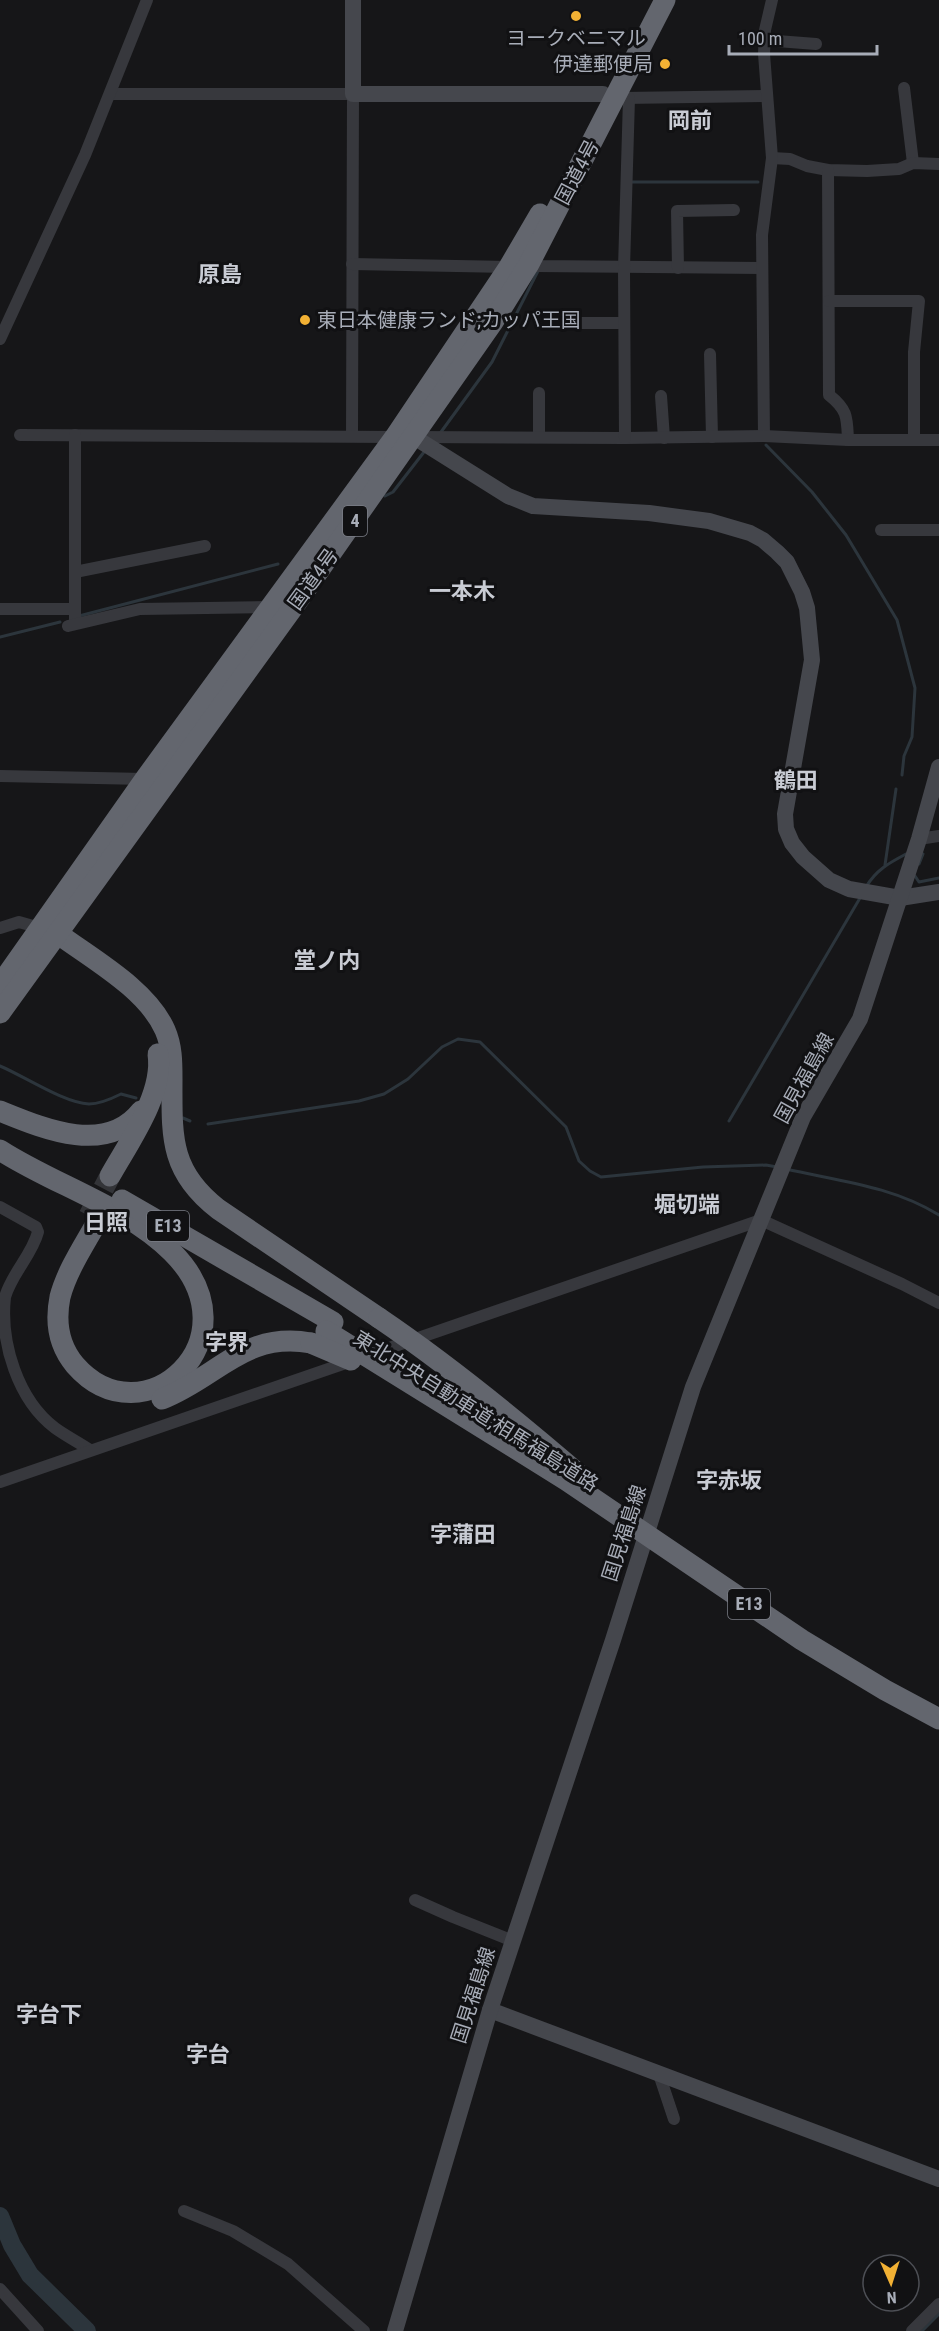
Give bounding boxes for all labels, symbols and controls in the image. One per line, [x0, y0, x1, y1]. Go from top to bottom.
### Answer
marker: ヨークベニマル [569, 9, 583, 23]
scale bar [729, 18, 878, 56]
place label: ヨークベニマル [506, 26, 646, 50]
text: 100 m [738, 28, 782, 49]
place label: 伊達郵便局 [553, 52, 653, 76]
marker: 伊達郵便局 [658, 57, 672, 71]
district label: 岡前 [668, 108, 712, 133]
street label: 国道4号 [550, 136, 604, 208]
district label: 原島 [198, 262, 242, 287]
place label: 東日本健康ランド;カッパ王国 [317, 308, 581, 332]
marker: 東日本健康ランド;カッパ王国 [298, 313, 312, 327]
road number: 4 [343, 506, 367, 536]
street label: 国道4号 [283, 544, 343, 614]
district label: 一本木 [429, 579, 495, 604]
district label: 鶴田 [774, 768, 818, 793]
district label: 堂ノ内 [294, 948, 360, 973]
street label: 国見福島線 [769, 1028, 839, 1128]
district label: 堀切端 [654, 1192, 720, 1217]
district label: 日照 [84, 1210, 128, 1235]
road number: E13 [147, 1211, 189, 1241]
street label: 東北中央自動車道;相馬福島道路 [349, 1326, 603, 1496]
district label: 字界 [205, 1330, 249, 1355]
district label: 字赤坂 [696, 1468, 762, 1493]
street label: 国見福島線 [597, 1482, 651, 1584]
district label: 字蒲田 [430, 1522, 496, 1547]
road number: E13 [728, 1589, 770, 1619]
street label: 国見福島線 [446, 1944, 500, 2046]
district label: 字台下 [16, 2002, 82, 2027]
district label: 字台 [186, 2042, 230, 2067]
north arrow [861, 2253, 921, 2313]
text: N [886, 2288, 897, 2307]

